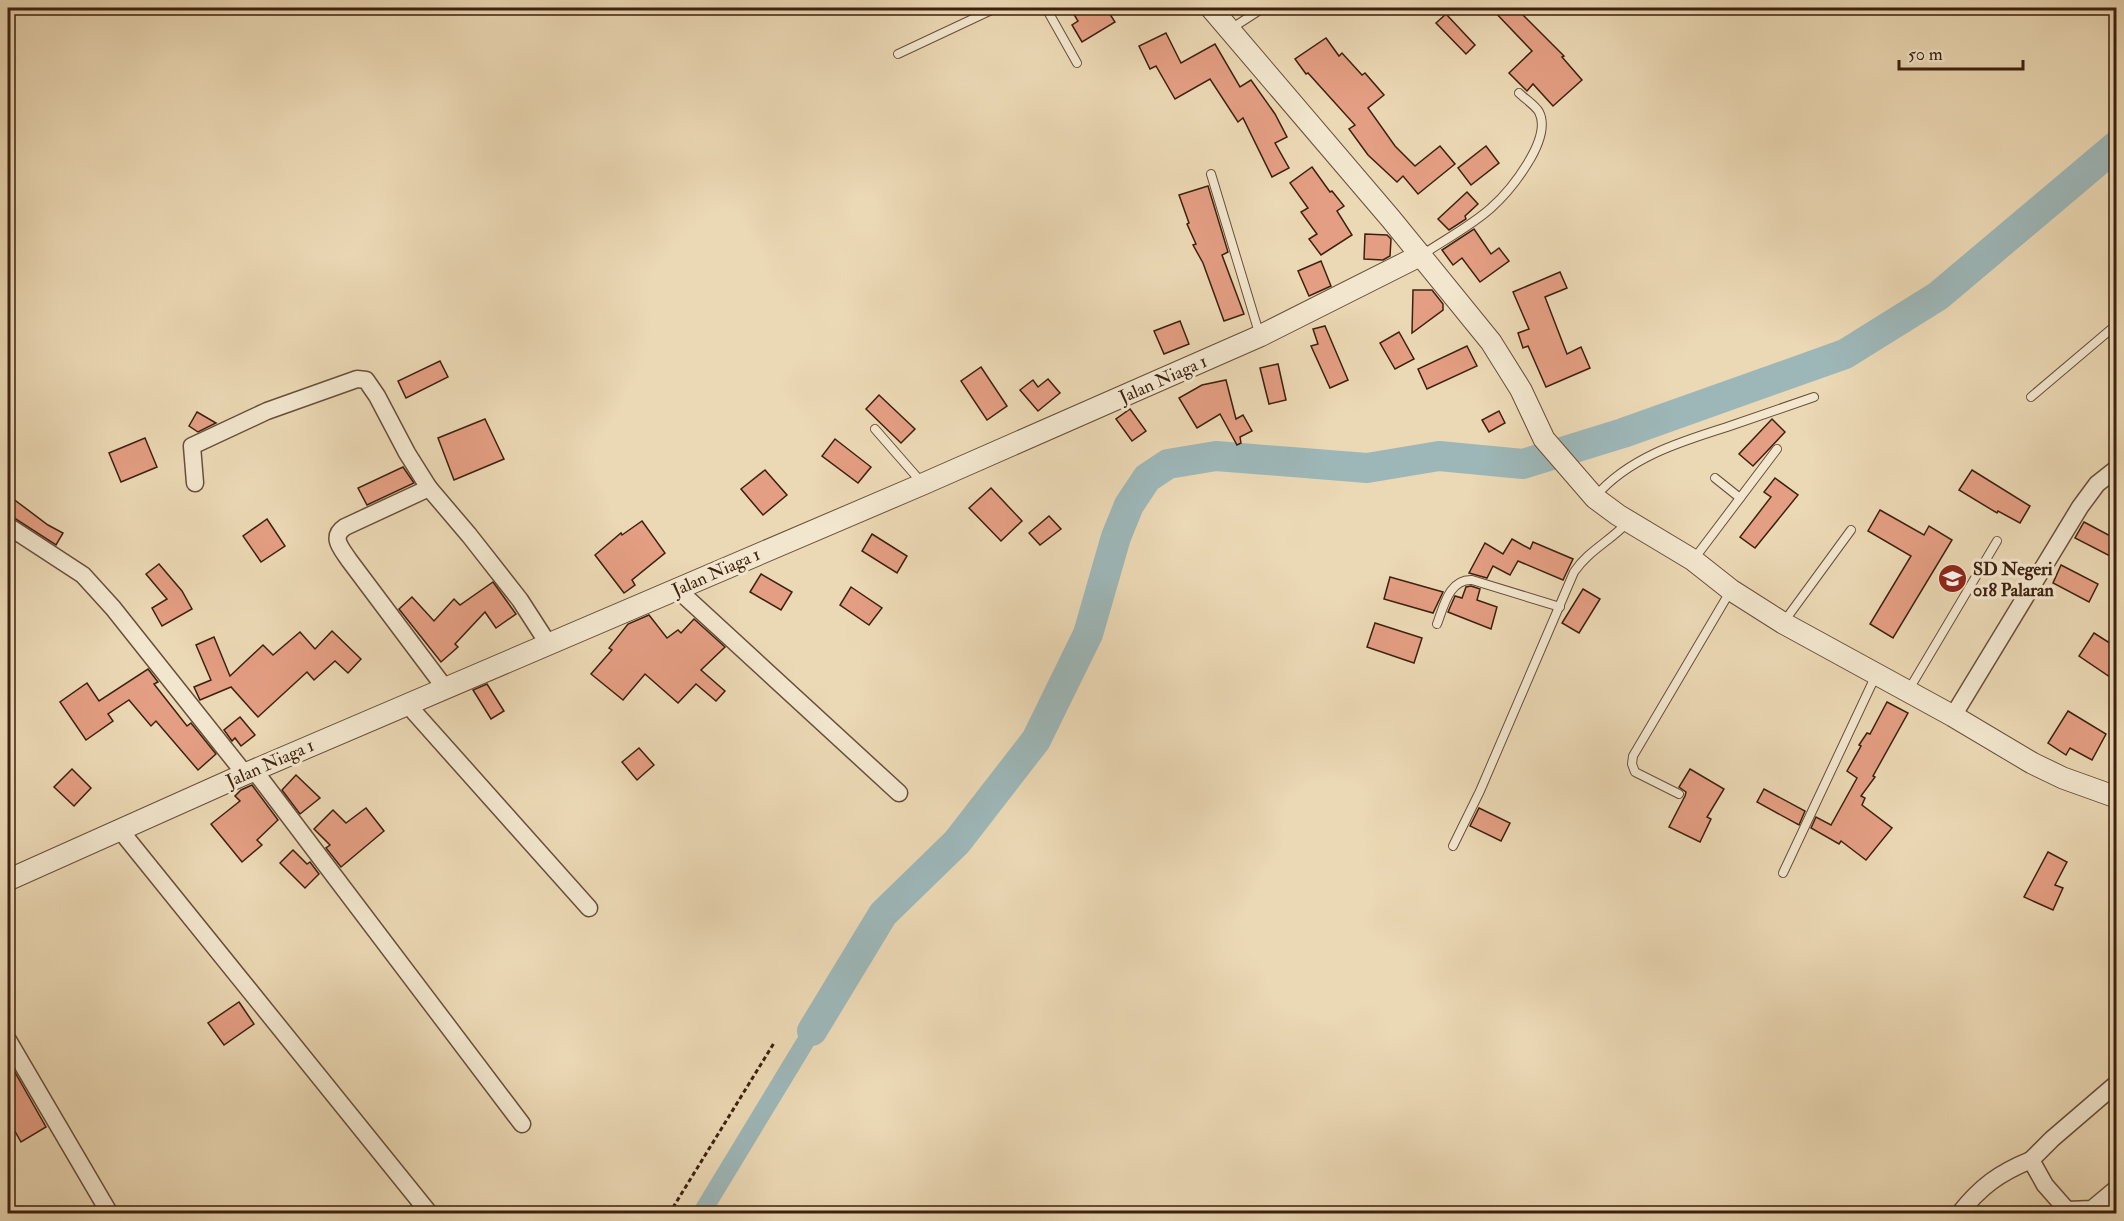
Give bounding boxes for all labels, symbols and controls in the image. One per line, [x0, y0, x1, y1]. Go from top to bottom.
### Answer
scale bar [1899, 33, 2024, 71]
text: 50 m [1908, 43, 1943, 66]
street label: Jalan Niaga 1 [1115, 350, 1211, 409]
street label: Jalan Niaga 1 [668, 543, 764, 602]
place label: SD Negeri 018 Palaran [1973, 558, 2054, 602]
school or university icon: SD Negeri 018 Palaran [1936, 563, 1968, 595]
street label: Jalan Niaga 1 [222, 734, 318, 793]

